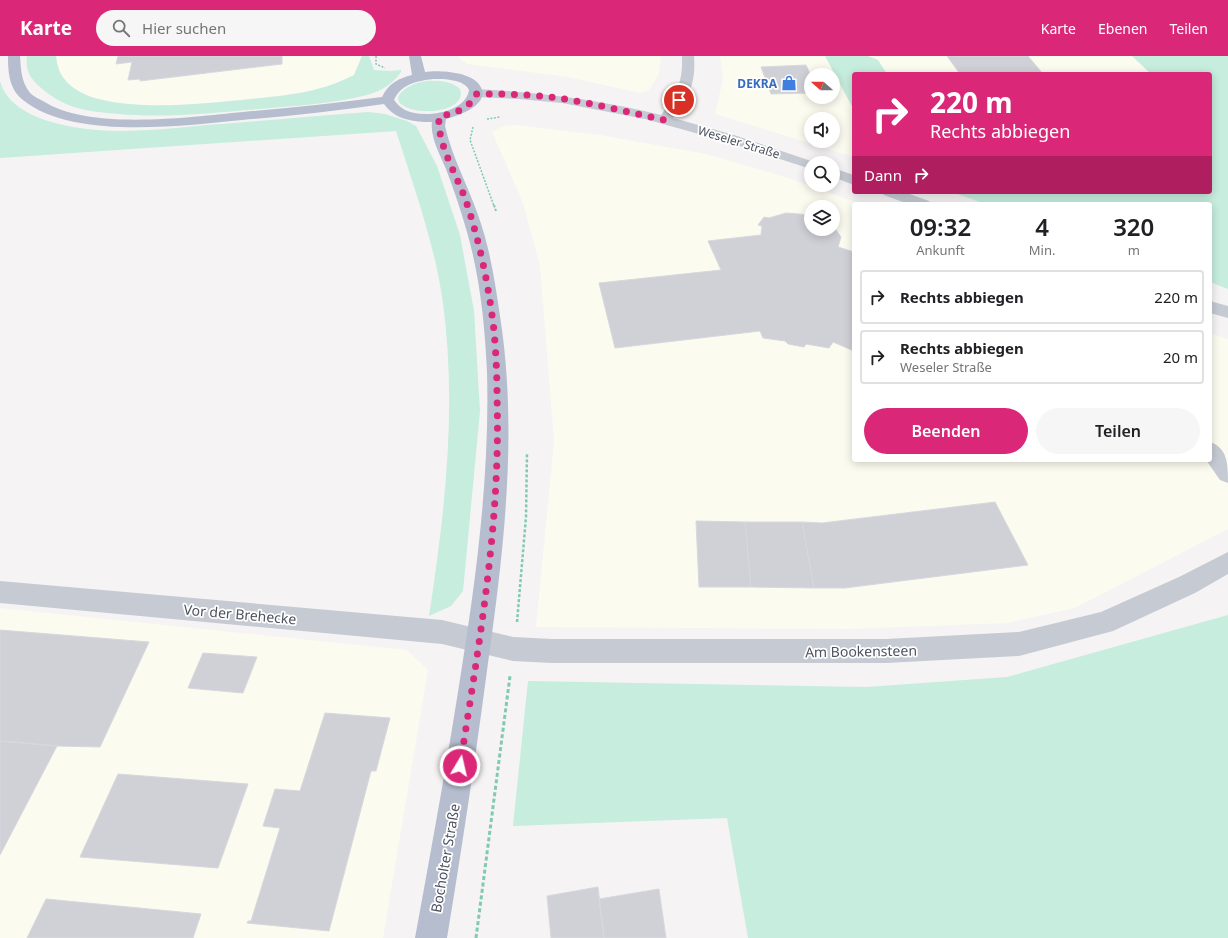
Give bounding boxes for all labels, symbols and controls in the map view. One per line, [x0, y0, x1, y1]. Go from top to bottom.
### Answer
search box [96, 10, 376, 46]
text: Karte [20, 15, 72, 41]
icon: search [110, 17, 132, 39]
text: Hier suchen [142, 18, 226, 38]
text: Karte [1041, 19, 1076, 38]
text: Ebenen [1098, 19, 1148, 38]
text: Teilen [1170, 19, 1208, 38]
north arrow [804, 68, 840, 104]
map controls [804, 68, 840, 236]
shop icon: DEKRA [780, 74, 798, 92]
place label: DEKRA [737, 75, 778, 92]
pin [662, 83, 696, 117]
text: 220 m [930, 83, 1013, 121]
icon: right [864, 88, 916, 140]
icon: arrive [668, 89, 690, 111]
button: sound [804, 112, 840, 148]
text: Rechts abbiegen [930, 119, 1070, 143]
street label: Weseler Straße [696, 121, 782, 163]
button: search [804, 156, 840, 192]
icon: right [910, 164, 932, 186]
text: Dann [864, 165, 902, 185]
button: layers [804, 200, 840, 236]
text: 09:32 [910, 210, 971, 243]
text: 4 [1035, 210, 1049, 243]
text: 320 [1113, 210, 1154, 243]
text: Ankunft [916, 241, 965, 259]
text: Min. [1029, 241, 1056, 259]
text: m [1128, 241, 1140, 259]
icon: right [866, 286, 888, 308]
text: Rechts abbiegen [900, 287, 1024, 307]
text: 220 m [1154, 287, 1198, 307]
text: Rechts abbiegen [900, 338, 1024, 358]
icon: right [866, 346, 888, 368]
text: 20 m [1163, 347, 1198, 367]
text: Weseler Straße [900, 358, 992, 376]
button: Beenden [864, 408, 1028, 454]
button: Teilen [1036, 408, 1200, 454]
street label: Vor der Brehecke [183, 600, 297, 628]
street label: Am Bookensteen [805, 641, 917, 661]
position arrow [439, 745, 481, 787]
street label: Bocholter Straße [426, 802, 464, 914]

